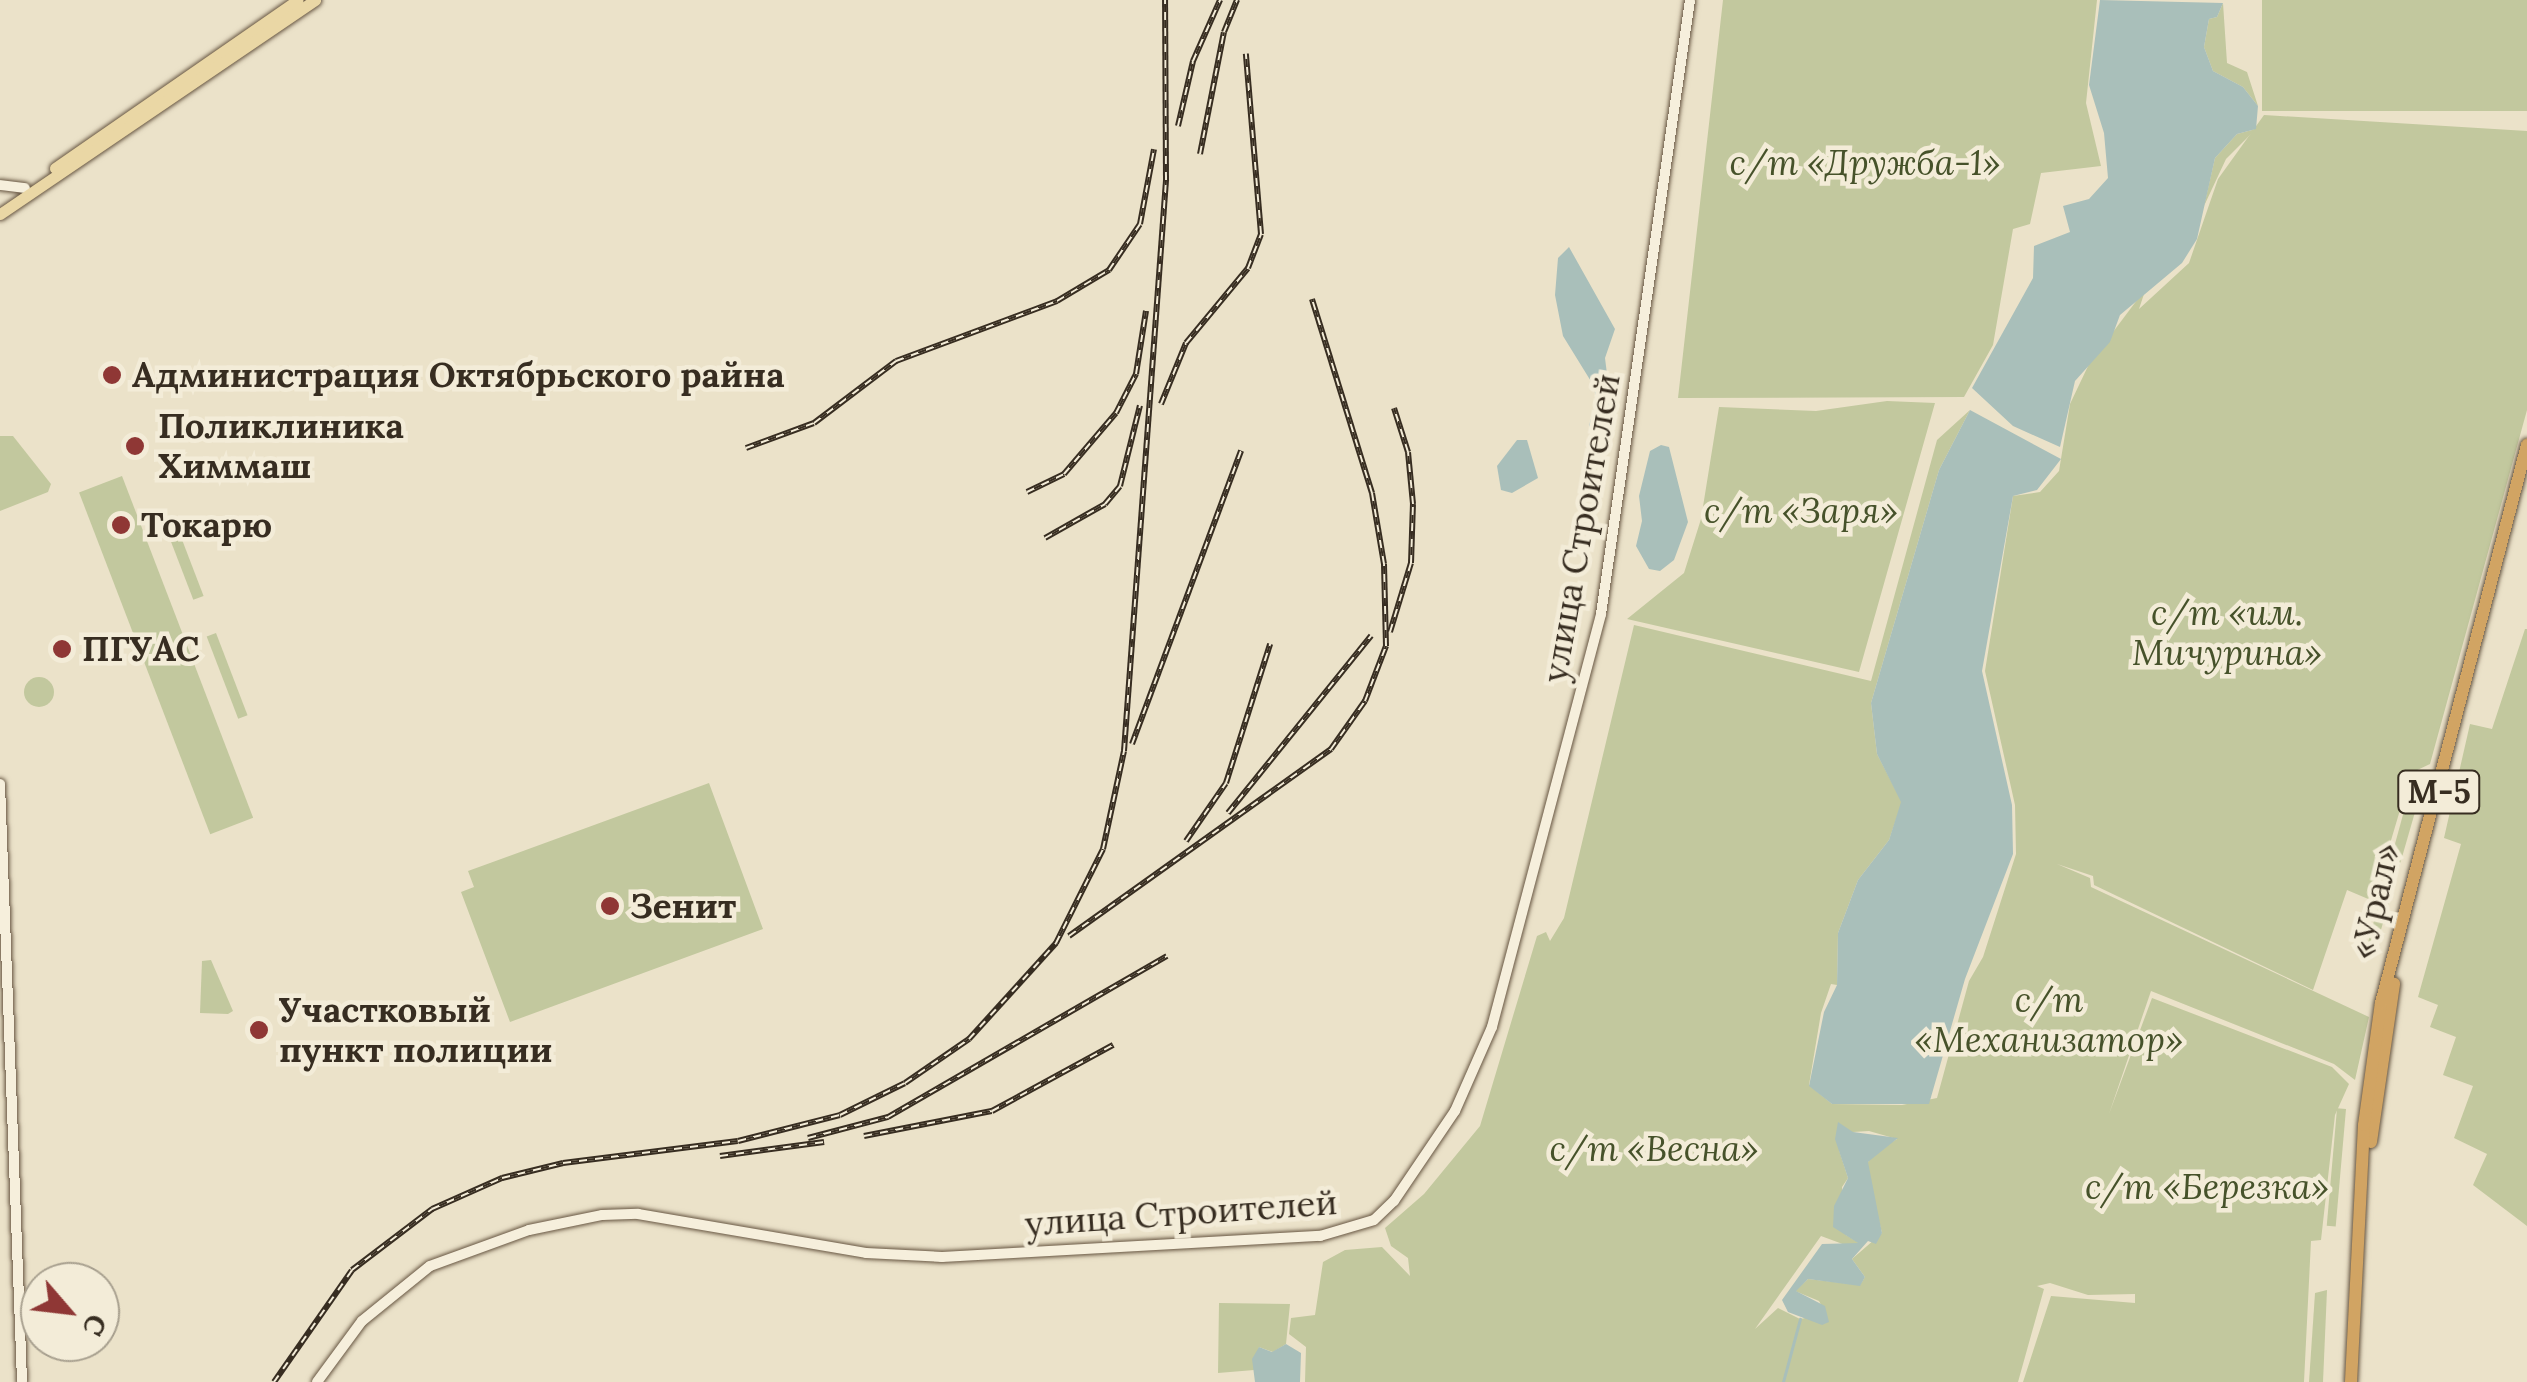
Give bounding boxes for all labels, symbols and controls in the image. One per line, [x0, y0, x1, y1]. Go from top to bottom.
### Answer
park label: с/т «Дружба-1» [1729, 142, 2001, 184]
place label: Администрация Октябрьского райна [132, 354, 785, 396]
marker: Администрация Октябрьского райна [101, 364, 123, 386]
street label: улица Строителей [1533, 370, 1629, 686]
place label: Поликлиника Химмаш [158, 405, 404, 487]
marker: Поликлиника Химмаш [122, 433, 148, 459]
park label: с/т «Заря» [1704, 490, 1898, 532]
place label: Токарю [141, 504, 272, 546]
marker: Токарю [110, 514, 132, 536]
park label: с/т «им. Мичурина» [2132, 592, 2322, 674]
place label: ПГУАС [82, 628, 199, 670]
marker: ПГУАС [51, 638, 73, 660]
road number: М-5 [2396, 765, 2482, 819]
street label: «Урал» [2341, 839, 2409, 963]
place label: Зенит [630, 885, 736, 927]
marker: Зенит [599, 895, 621, 917]
park label: с/т «Механизатор» [1915, 979, 2183, 1061]
place label: Участковый пункт полиции [279, 989, 552, 1071]
marker: Участковый пункт полиции [248, 1019, 270, 1041]
park label: с/т «Весна» [1549, 1128, 1759, 1170]
park label: с/т «Березка» [2085, 1166, 2329, 1208]
street label: улица Строителей [1023, 1181, 1339, 1245]
north arrow [20, 1262, 120, 1362]
text: С [74, 1308, 115, 1342]

